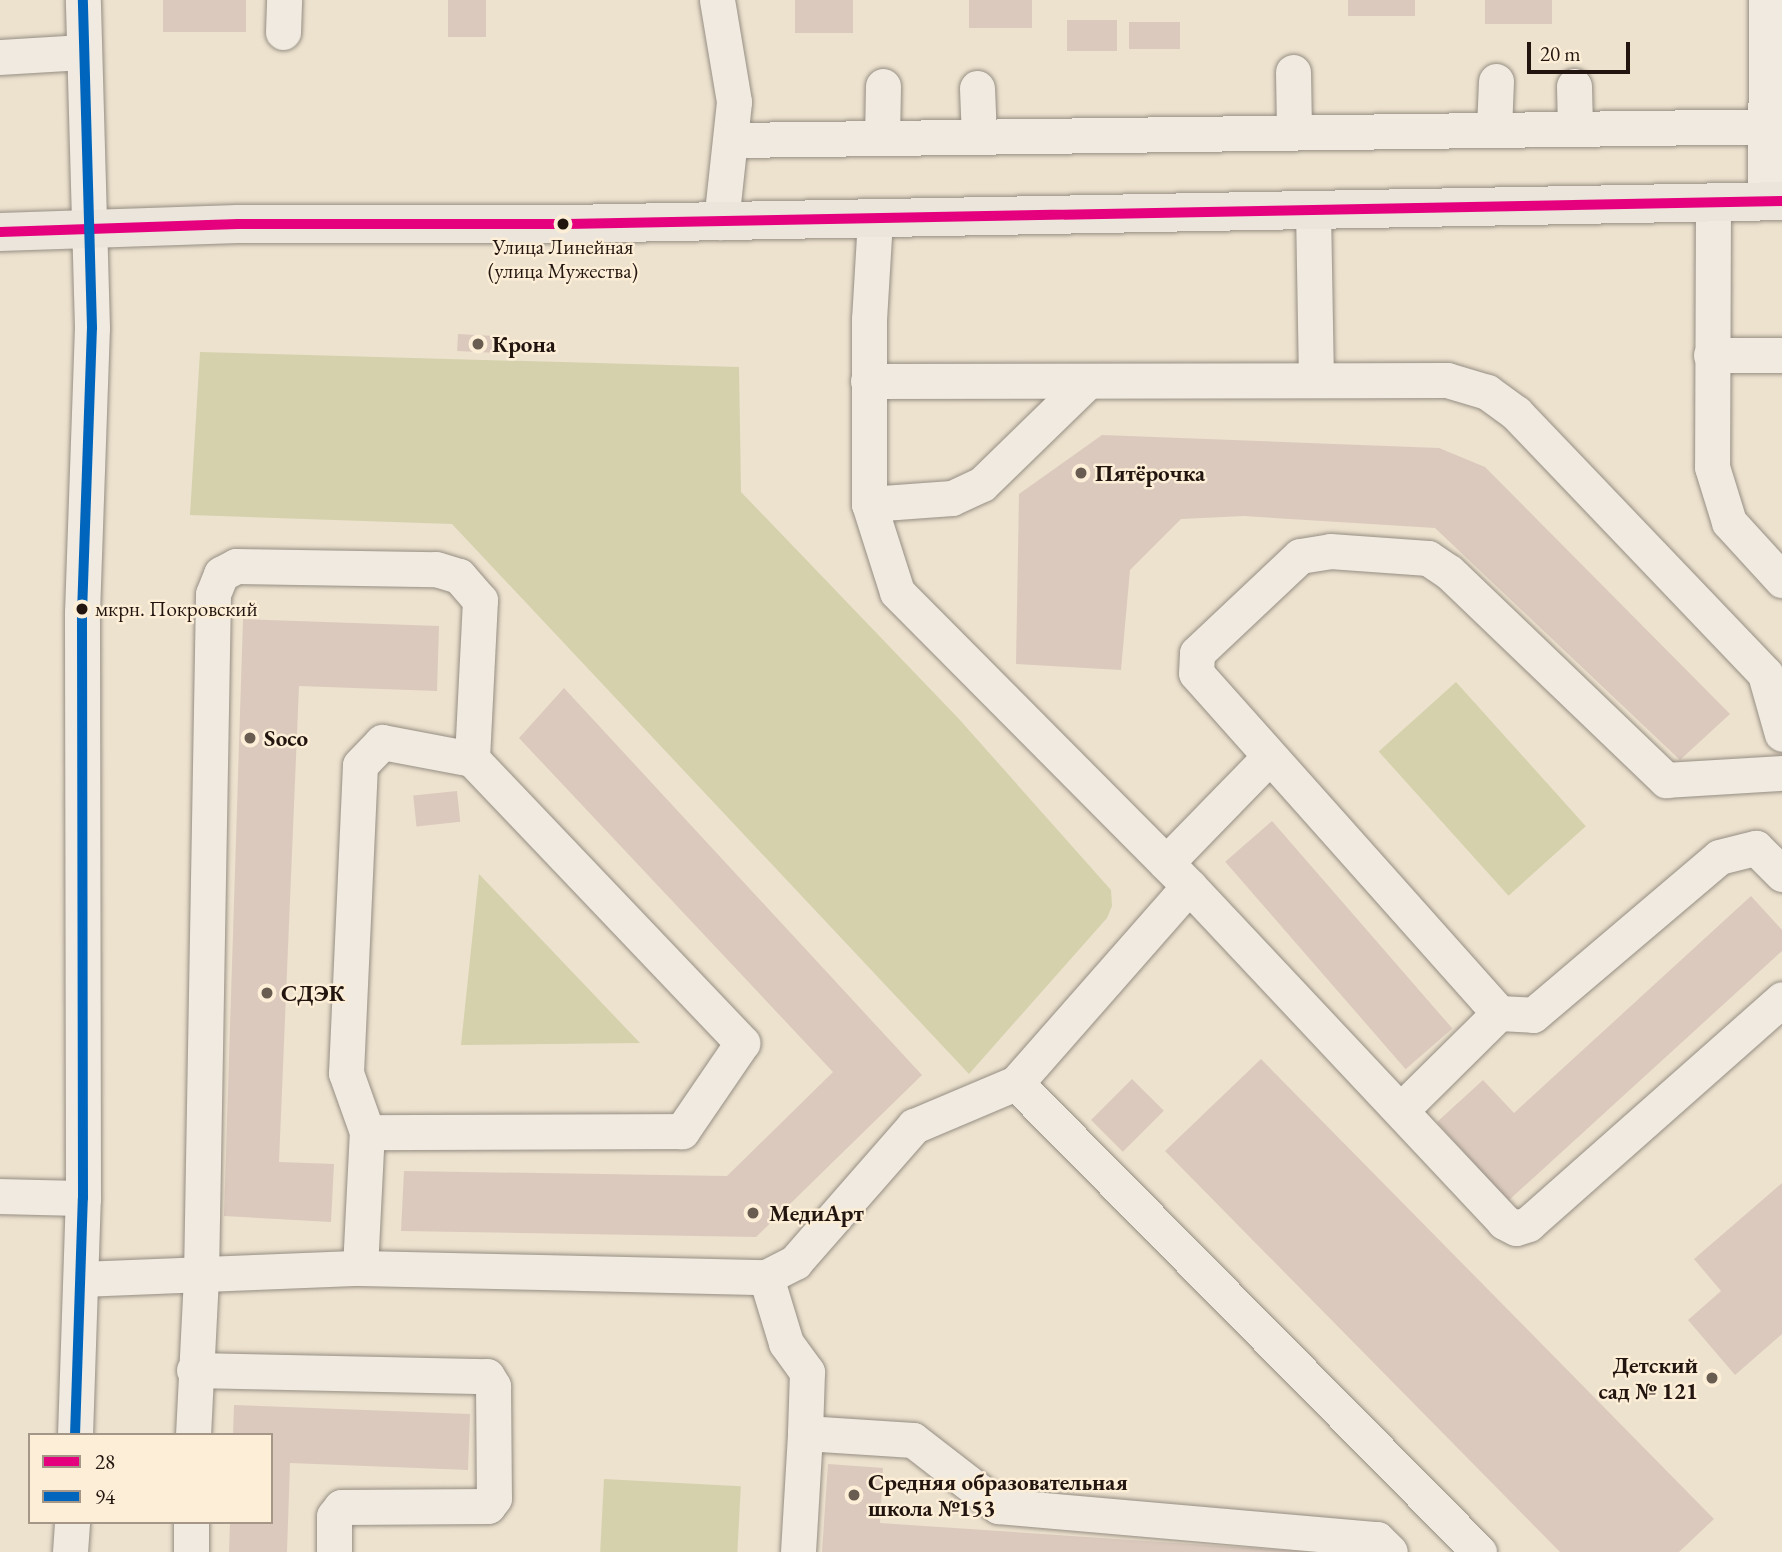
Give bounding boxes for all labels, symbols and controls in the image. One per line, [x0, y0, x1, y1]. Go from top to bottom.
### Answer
scale bar [1530, 28, 1633, 72]
text: 20 m [1540, 40, 1581, 67]
marker: Улица Линейная (улица Мужества) [556, 217, 570, 231]
place label: Улица Линейная (улица Мужества) [488, 234, 638, 284]
place label: Крона [492, 330, 556, 358]
marker: Крона [470, 336, 486, 352]
place label: Пятёрочка [1095, 459, 1205, 487]
marker: Пятёрочка [1073, 465, 1089, 481]
place label: мкрн. Покровский [95, 596, 257, 622]
marker: мкрн. Покровский [75, 602, 89, 616]
place label: Soco [264, 724, 308, 752]
marker: Soco [242, 730, 258, 746]
place label: СДЭК [281, 979, 345, 1007]
marker: СДЭК [259, 985, 275, 1001]
place label: МедиАрт [769, 1199, 864, 1227]
marker: МедиАрт [743, 1203, 763, 1223]
place label: Детский сад № 121 [1599, 1351, 1698, 1405]
marker: Детский сад № 121 [1704, 1370, 1720, 1386]
legend [28, 1433, 273, 1524]
text: 28 [95, 1448, 115, 1475]
place label: Средняя образовательная школа №153 [868, 1468, 1128, 1522]
text: 94 [95, 1483, 115, 1510]
marker: Средняя образовательная школа №153 [846, 1487, 862, 1503]

